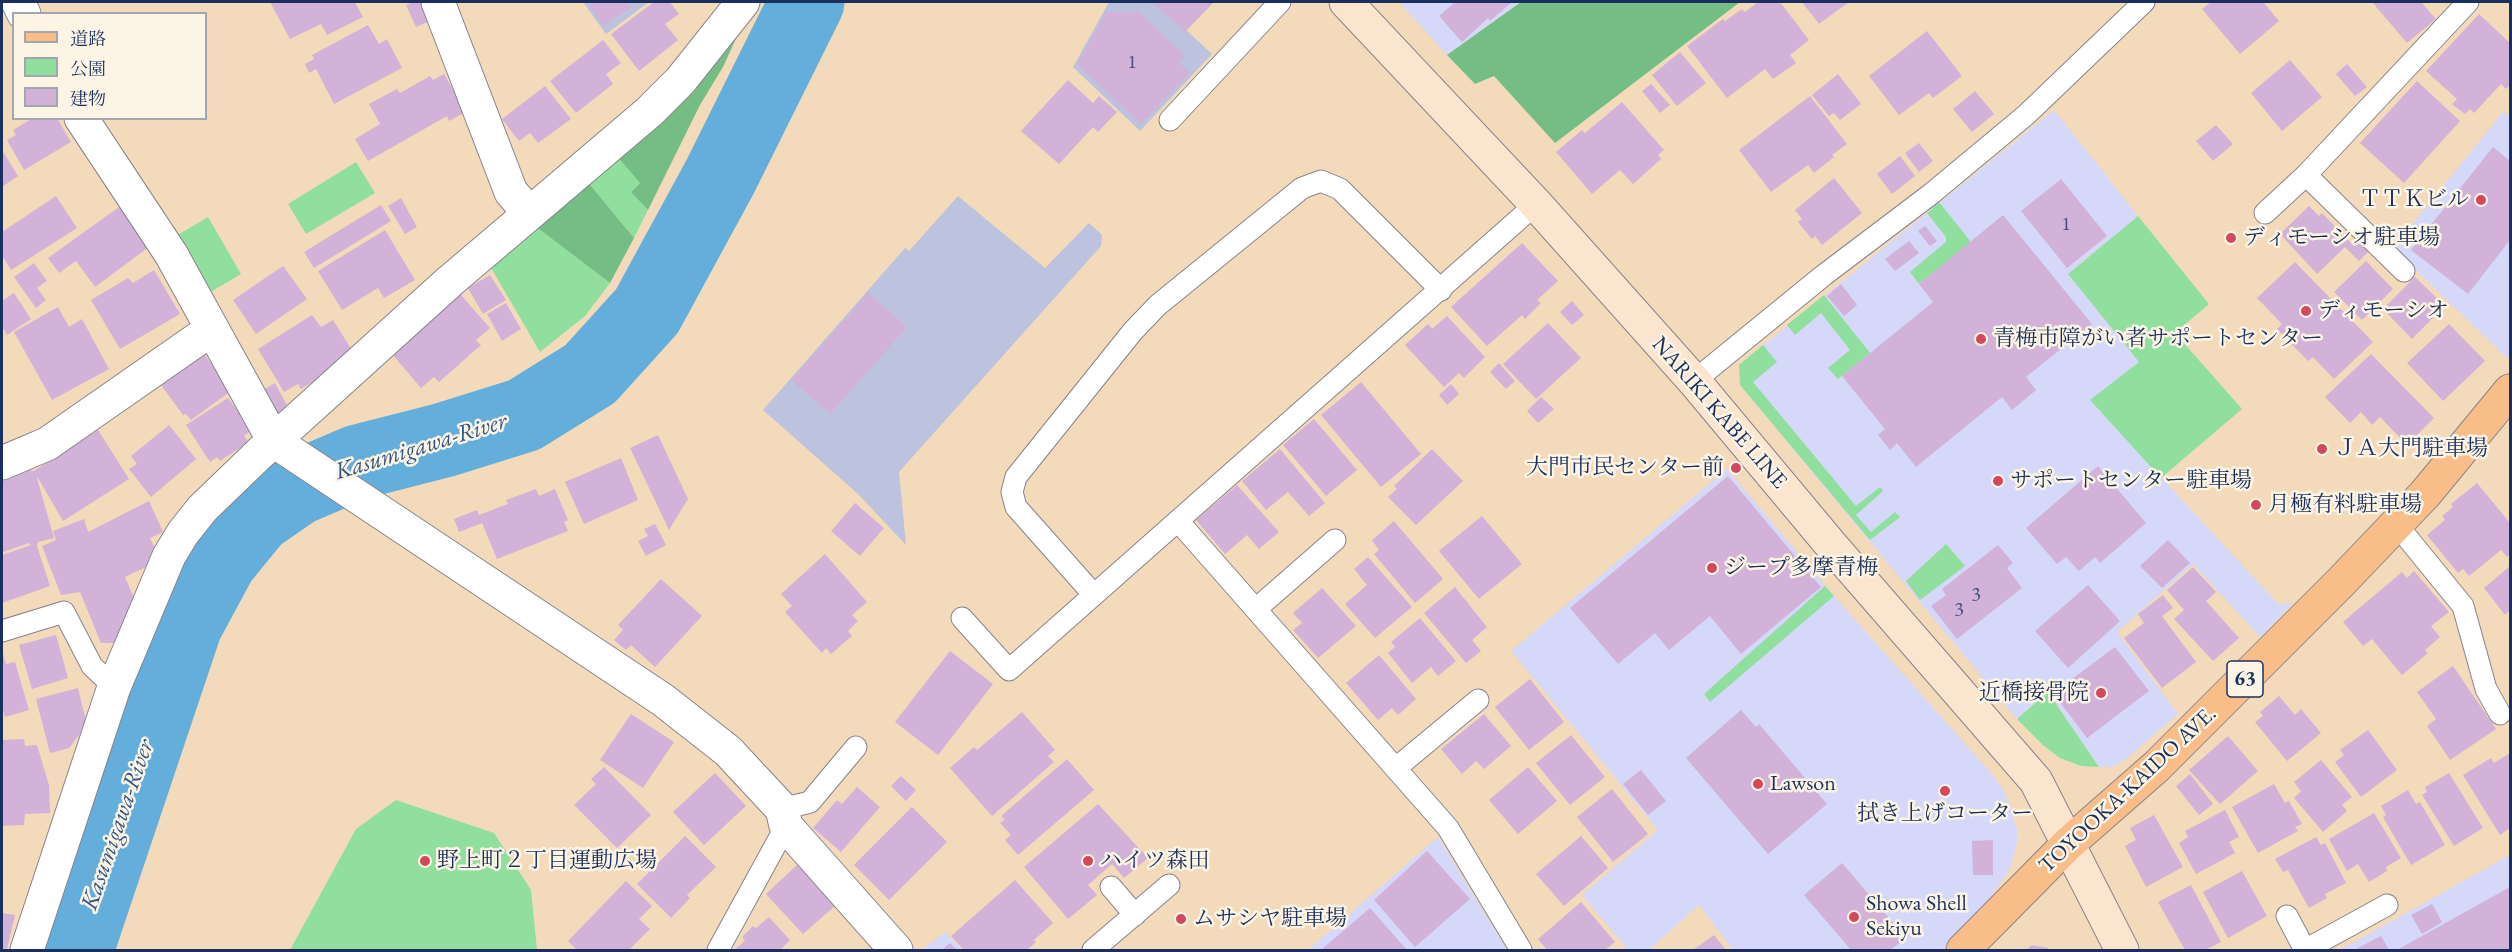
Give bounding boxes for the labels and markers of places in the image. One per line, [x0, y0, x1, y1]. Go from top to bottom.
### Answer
place label: ＴＴＫビル [2359, 187, 2469, 213]
marker: ＴＴＫビル [2474, 193, 2488, 207]
place label: ディモーシオ駐車場 [2243, 225, 2440, 251]
marker: ディモーシオ駐車場 [2224, 231, 2238, 245]
place label: ディモーシオ [2318, 298, 2449, 324]
marker: ディモーシオ [2299, 304, 2313, 318]
place label: 青梅市障がい者サポートセンター [1993, 326, 2323, 352]
marker: 青梅市障がい者サポートセンター [1974, 332, 1988, 346]
place label: ＪＡ大門駐車場 [2334, 436, 2488, 462]
marker: ＪＡ大門駐車場 [2315, 442, 2329, 456]
place label: 大門市民センター前 [1526, 455, 1724, 481]
marker: 大門市民センター前 [1729, 461, 1743, 475]
place label: サポートセンター駐車場 [2010, 468, 2252, 494]
marker: サポートセンター駐車場 [1991, 474, 2005, 488]
place label: 月極有料駐車場 [2268, 492, 2422, 518]
marker: 月極有料駐車場 [2249, 498, 2263, 512]
place label: ジープ多摩青梅 [1724, 555, 1878, 581]
marker: ジープ多摩青梅 [1705, 561, 1719, 575]
place label: 近橋接骨院 [1979, 680, 2089, 706]
marker: 近橋接骨院 [2094, 686, 2108, 700]
place label: Lawson [1770, 771, 1836, 797]
marker: Lawson [1751, 777, 1765, 791]
marker: 拭き上げコーター [1938, 784, 1952, 798]
place label: 拭き上げコーター [1857, 801, 2033, 827]
place label: 野上町２丁目運動広場 [437, 848, 657, 874]
place label: ハイツ森田 [1100, 848, 1210, 874]
marker: 野上町２丁目運動広場 [418, 854, 432, 868]
marker: ハイツ森田 [1081, 854, 1095, 868]
place label: Showa Shell Sekiyu [1866, 891, 1967, 942]
place label: ムサシヤ駐車場 [1193, 906, 1347, 932]
marker: Showa Shell Sekiyu [1847, 910, 1861, 924]
marker: ムサシヤ駐車場 [1174, 912, 1188, 926]

